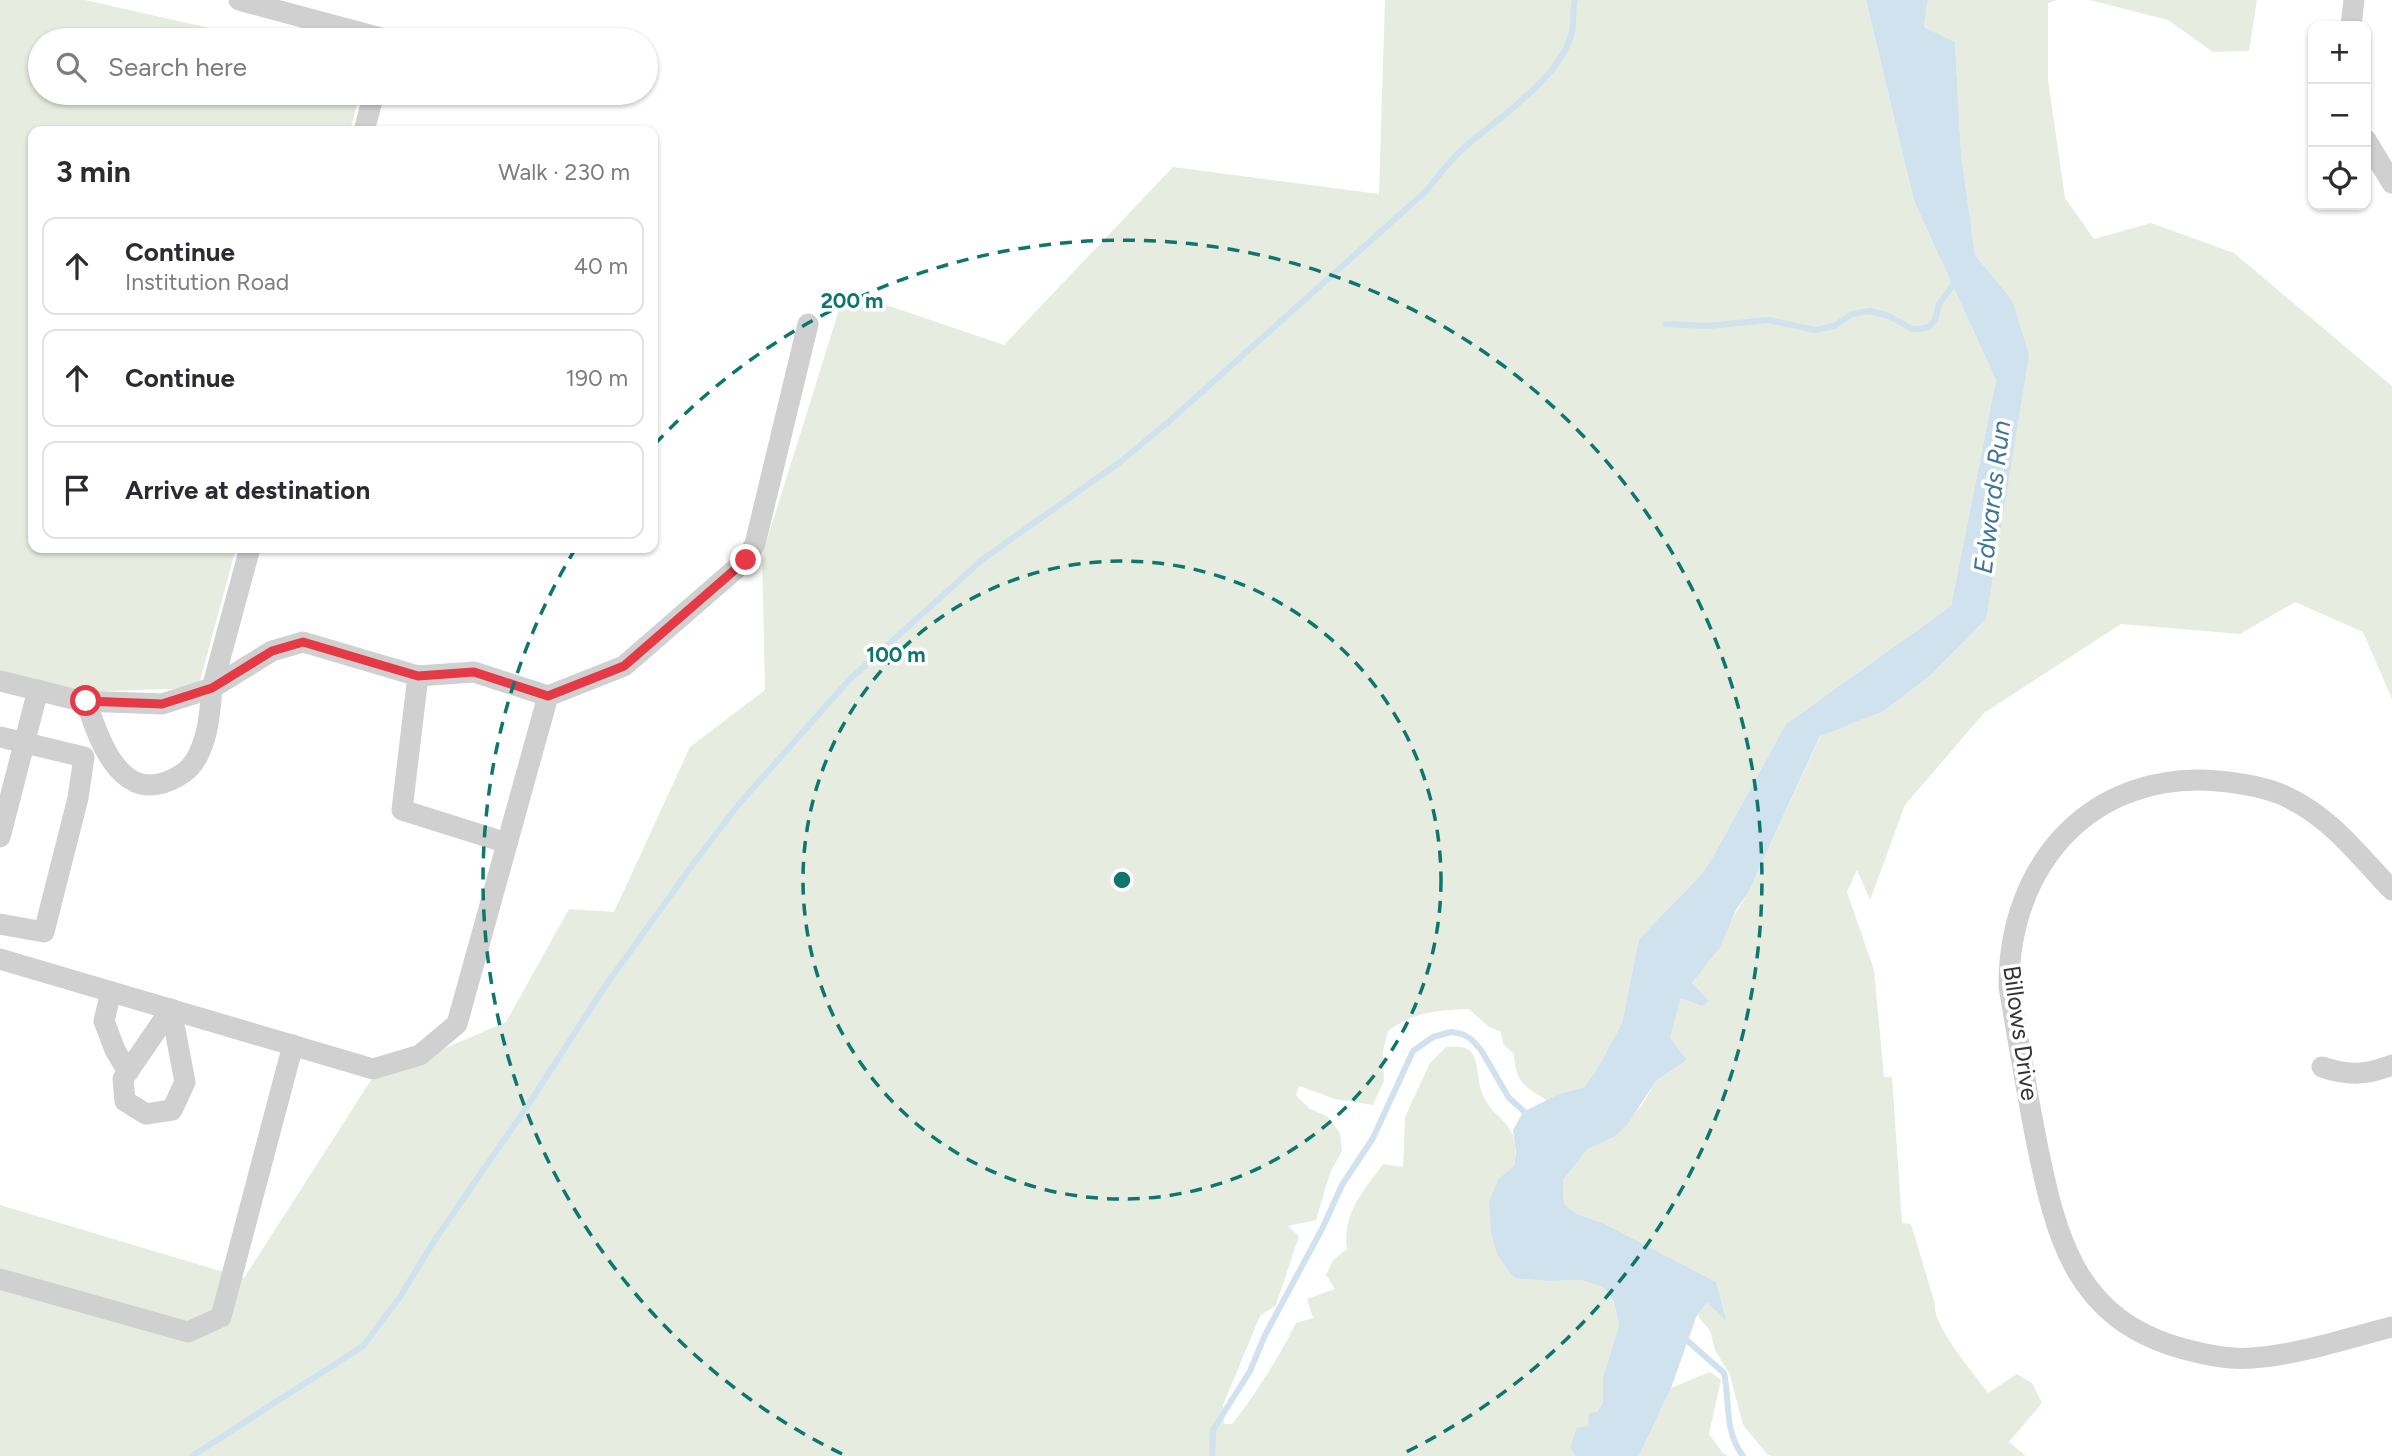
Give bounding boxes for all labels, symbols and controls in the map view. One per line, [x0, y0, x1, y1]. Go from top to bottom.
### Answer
map controls [2308, 21, 2371, 210]
button: + [2308, 21, 2371, 84]
search box [28, 28, 658, 105]
icon: search [52, 48, 90, 86]
text: Search here [108, 51, 247, 83]
button: − [2308, 84, 2371, 147]
button: locate [2308, 147, 2371, 210]
text: 3 min [56, 153, 131, 190]
text: Walk · 230 m [498, 158, 630, 186]
text: Continue [125, 236, 235, 268]
icon: ahead [58, 247, 96, 285]
text: 40 m [574, 252, 628, 280]
text: Institution Road [125, 268, 289, 296]
text: 200 m [821, 288, 883, 313]
icon: ahead [58, 359, 96, 397]
text: Continue [125, 362, 235, 394]
text: 190 m [565, 364, 628, 392]
water label: Edwards Run [1967, 419, 2017, 575]
icon: arrive [58, 471, 96, 509]
text: Arrive at destination [125, 474, 370, 506]
route end [730, 544, 761, 575]
text: 100 m [866, 642, 926, 667]
route start [70, 685, 101, 716]
centre of rings [1110, 868, 1134, 892]
street label: Billows Drive [1997, 964, 2045, 1102]

